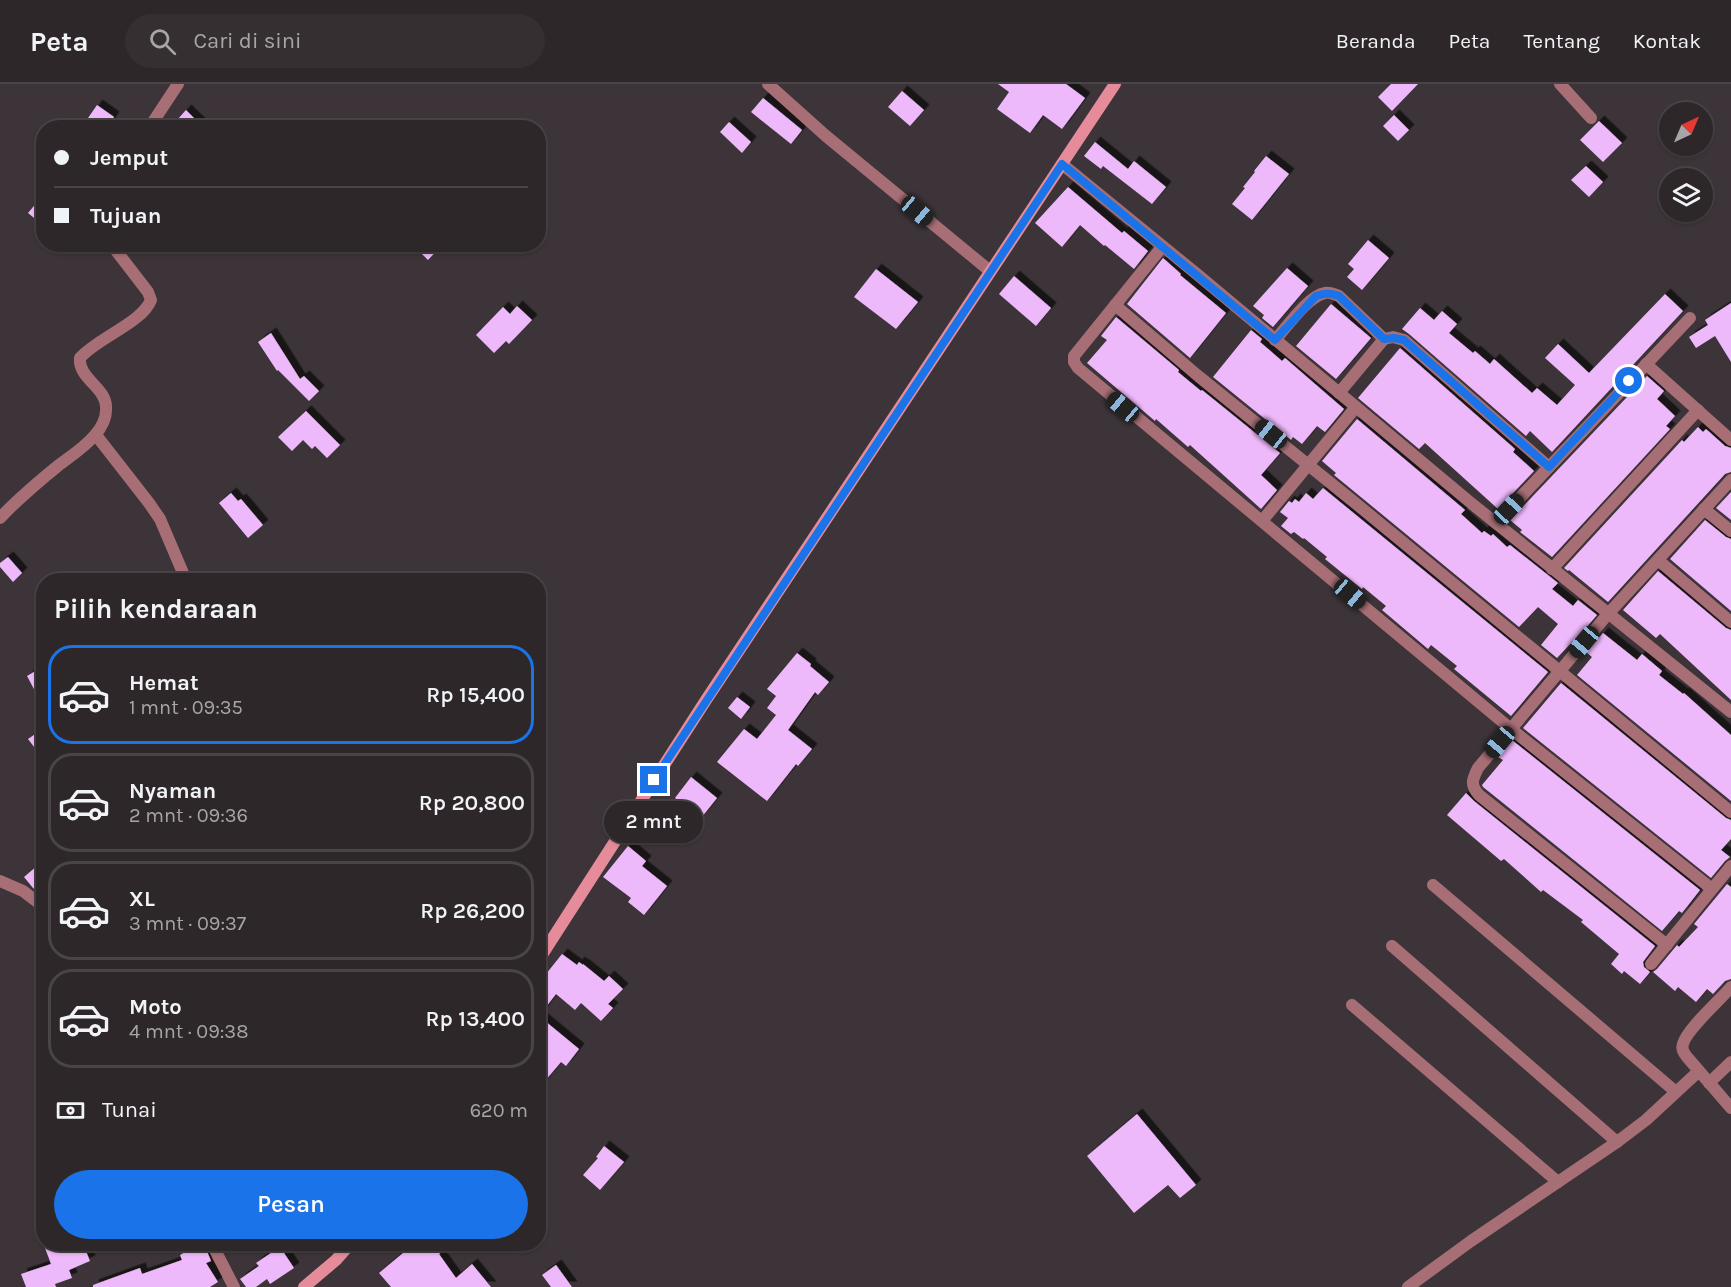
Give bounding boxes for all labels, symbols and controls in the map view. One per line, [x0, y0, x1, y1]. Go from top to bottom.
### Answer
search box [125, 14, 545, 68]
text: Peta [30, 25, 89, 58]
icon: search [146, 25, 179, 58]
text: Cari di sini [194, 28, 302, 54]
text: Beranda [1336, 29, 1416, 53]
text: Peta [1449, 29, 1490, 53]
text: Tentang [1523, 29, 1600, 53]
text: Kontak [1633, 29, 1701, 53]
north arrow [1659, 102, 1713, 156]
map controls [1659, 102, 1713, 222]
text: Jemput [90, 145, 168, 171]
button: layers [1659, 168, 1713, 222]
car [897, 193, 937, 229]
text: Tujuan [90, 203, 161, 229]
route start [1615, 367, 1642, 394]
car [1103, 389, 1143, 425]
car [1251, 416, 1291, 452]
car [1490, 490, 1528, 528]
car [1330, 576, 1370, 612]
text: Pilih kendaraan [54, 593, 258, 625]
car [1566, 622, 1602, 662]
icon: car [57, 668, 111, 722]
text: Hemat [129, 670, 199, 696]
text: Rp 15,400 [426, 682, 525, 708]
text: 1 mnt · 09:35 [129, 696, 243, 719]
car [1482, 722, 1518, 762]
route end [640, 766, 667, 793]
icon: car [57, 776, 111, 830]
text: Nyaman [129, 778, 216, 804]
text: Rp 20,800 [419, 790, 525, 816]
callout: 2 mnt [604, 801, 704, 843]
text: 2 mnt · 09:36 [129, 804, 248, 827]
text: 2 mnt [626, 810, 681, 833]
icon: car [57, 884, 111, 938]
text: XL [129, 886, 155, 912]
text: Rp 26,200 [420, 898, 525, 924]
text: 3 mnt · 09:37 [129, 912, 246, 935]
icon: car [57, 992, 111, 1046]
text: Moto [129, 994, 182, 1020]
text: Rp 13,400 [426, 1006, 525, 1032]
text: 4 mnt · 09:38 [129, 1020, 248, 1043]
icon: cash [54, 1094, 87, 1127]
text: Tunai [102, 1097, 157, 1123]
text: 620 m [470, 1099, 528, 1122]
button: Pesan [54, 1170, 528, 1239]

